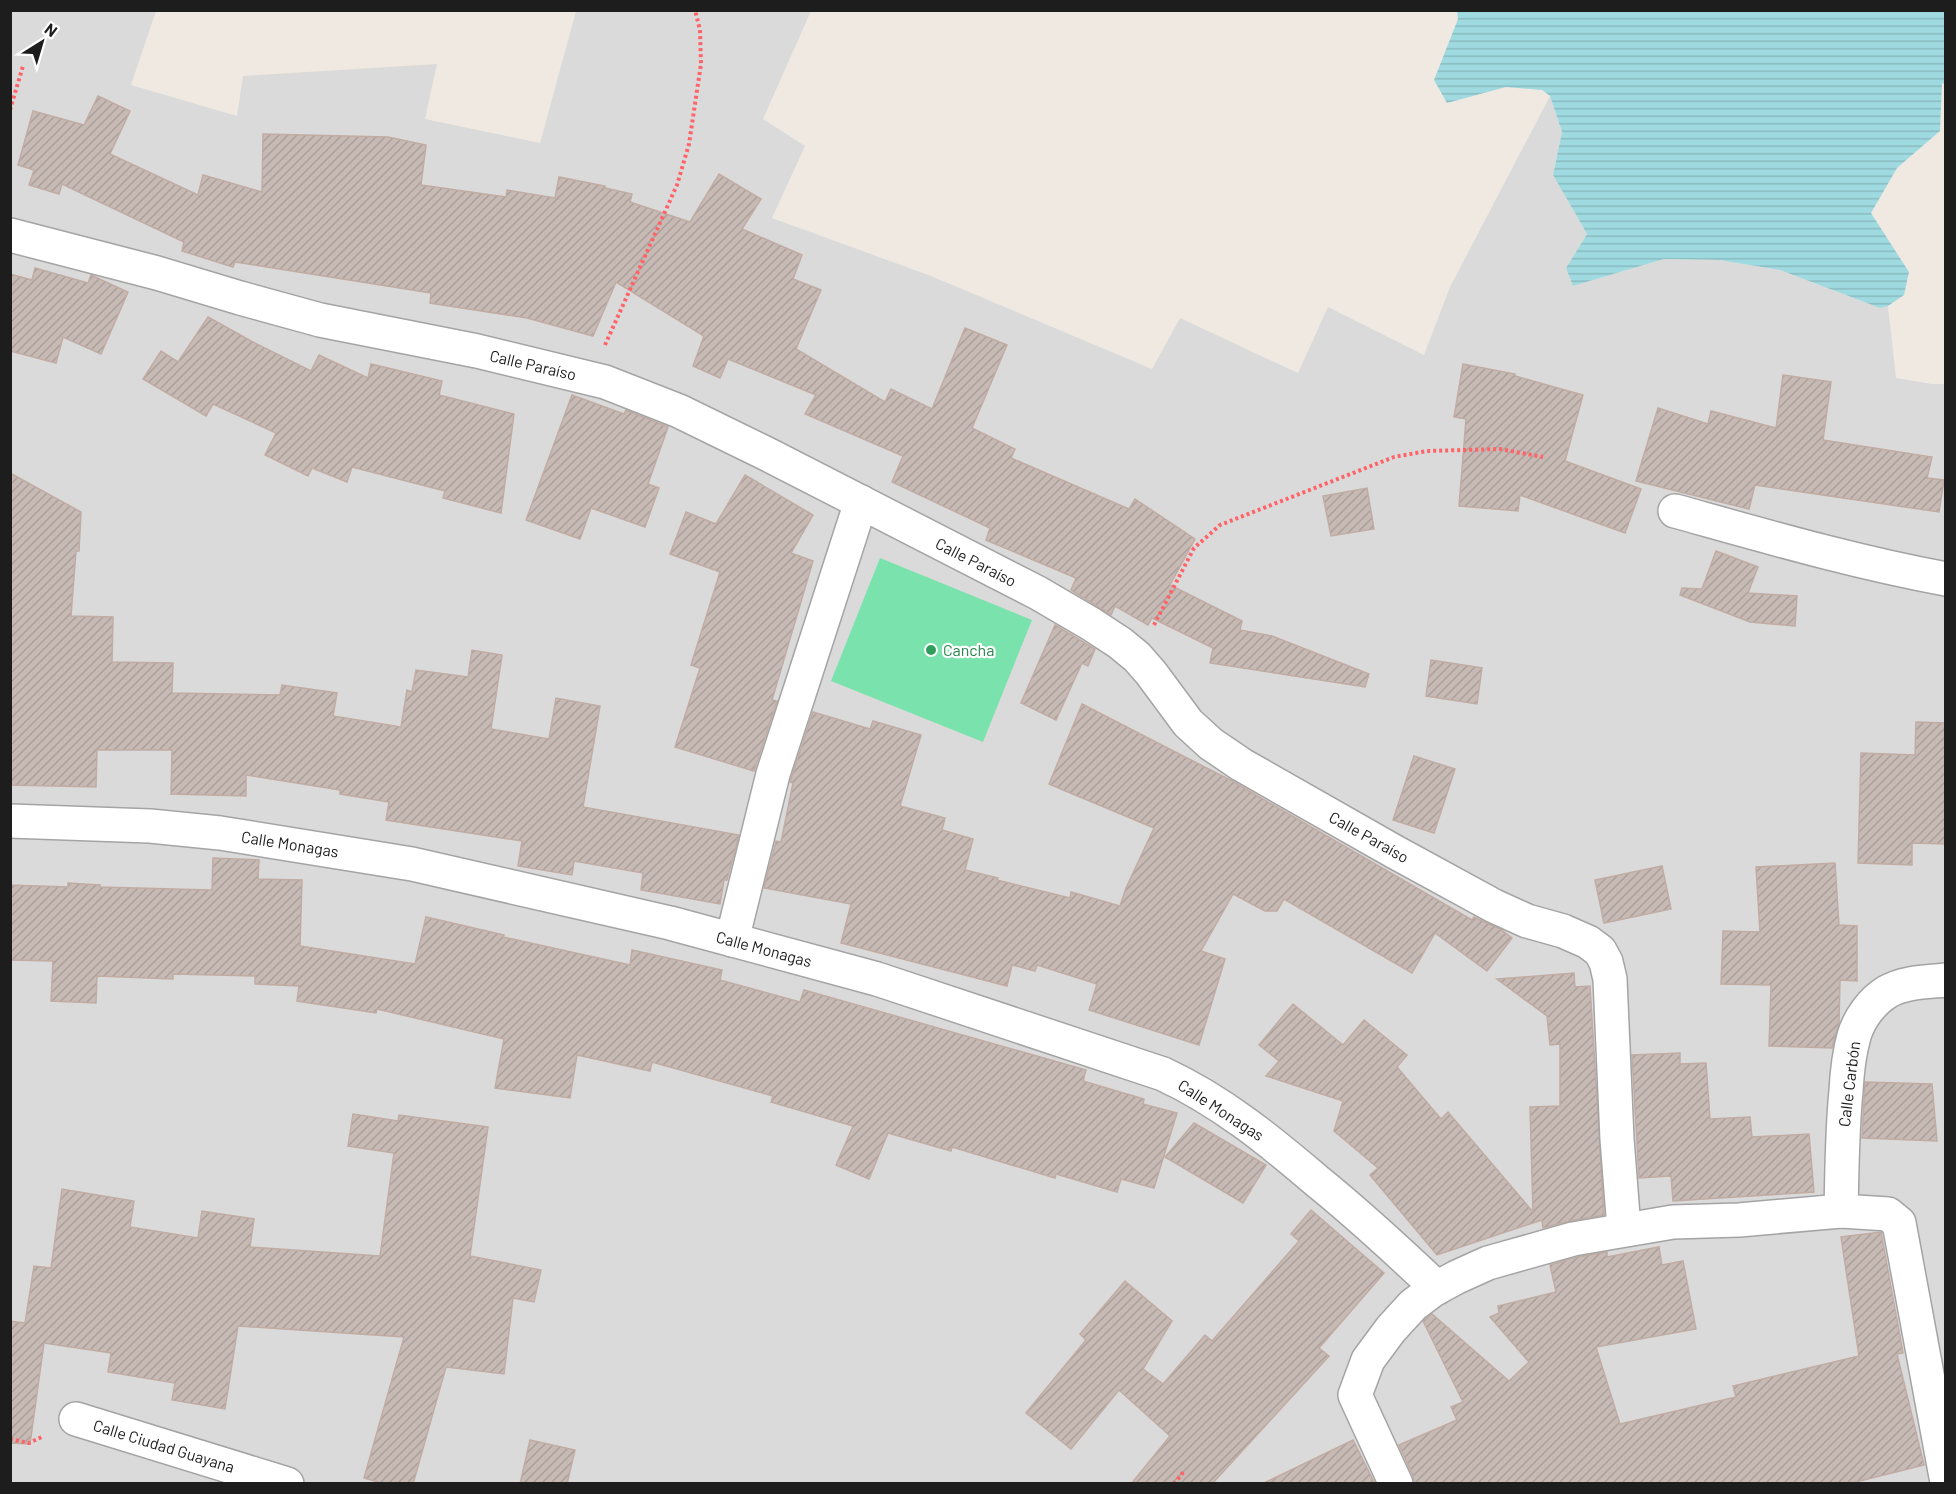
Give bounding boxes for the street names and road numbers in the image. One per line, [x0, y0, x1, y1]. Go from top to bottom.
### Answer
street label: Calle Paraíso [488, 345, 578, 384]
street label: Calle Paraíso [933, 533, 1020, 590]
street label: Calle Paraíso [1326, 807, 1412, 866]
street label: Calle Monagas [240, 826, 340, 861]
street label: Calle Monagas [714, 927, 814, 970]
street label: Calle Carbón [1834, 1040, 1863, 1128]
street label: Calle Monagas [1175, 1075, 1268, 1144]
street label: Calle Ciudad Guayana [91, 1415, 237, 1476]

